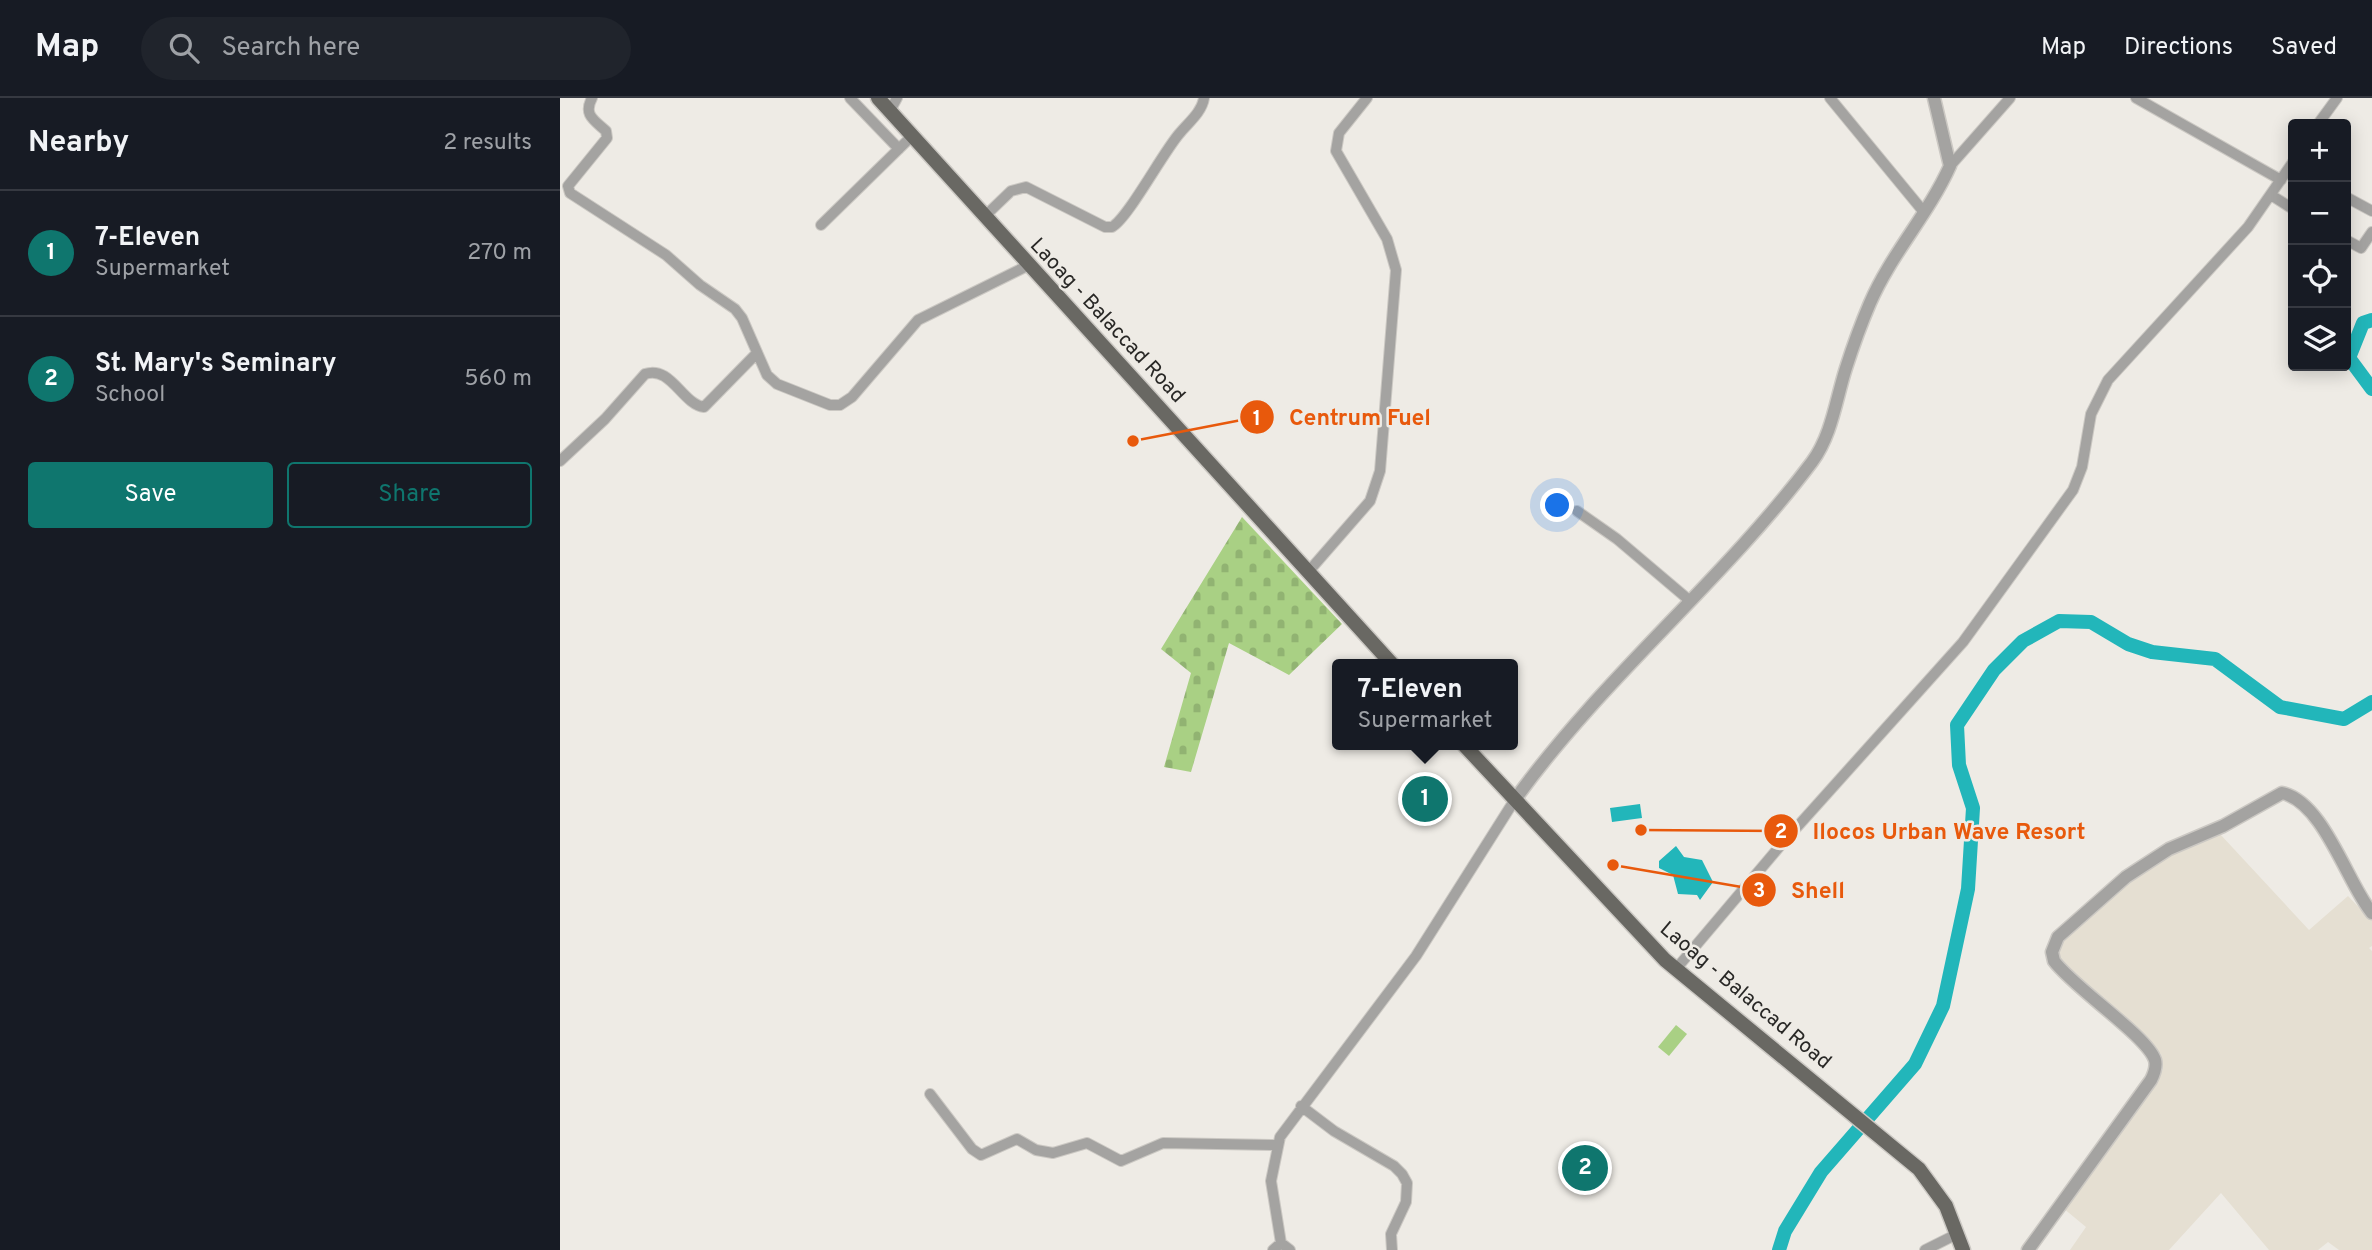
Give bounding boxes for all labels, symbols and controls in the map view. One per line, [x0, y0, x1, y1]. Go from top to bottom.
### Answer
search box [141, 17, 631, 80]
text: Map [35, 27, 99, 69]
icon: search [165, 29, 203, 67]
text: Search here [221, 32, 360, 65]
text: Map [2041, 33, 2086, 63]
text: Directions [2124, 33, 2233, 63]
text: Saved [2271, 33, 2337, 63]
map controls [2288, 119, 2351, 371]
button: + [2288, 119, 2351, 182]
text: Nearby [28, 125, 129, 162]
text: 2 results [443, 129, 532, 158]
button: − [2288, 182, 2351, 245]
text: 7-Eleven [95, 222, 200, 255]
street label: Laoag - Balaccad Road [1023, 233, 1191, 409]
text: 1 [46, 239, 56, 268]
text: 270 m [467, 239, 532, 268]
button: locate [2288, 245, 2351, 308]
text: Supermarket [95, 255, 230, 284]
button: layers [2288, 308, 2351, 371]
text: St. Mary's Seminary [95, 348, 337, 381]
text: 2 [44, 365, 58, 394]
text: 560 m [464, 365, 532, 394]
text: School [95, 381, 165, 410]
callout: Centrum Fuel [1240, 395, 1445, 439]
text: Centrum Fuel [1289, 405, 1431, 434]
text: 1 [1253, 406, 1261, 433]
button: Save [28, 462, 273, 528]
button: Share [287, 462, 532, 528]
your location [1540, 488, 1574, 522]
popup [1332, 659, 1518, 750]
text: 7-Eleven [1358, 674, 1463, 707]
text: Supermarket [1358, 707, 1492, 736]
pin: 1 [1402, 773, 1448, 825]
callout: Ilocos Urban Wave Resort [1764, 809, 2100, 853]
text: 2 [1775, 819, 1787, 846]
text: Ilocos Urban Wave Resort [1812, 819, 2086, 848]
callout: Shell [1742, 868, 1859, 912]
text: 3 [1753, 878, 1765, 905]
text: Shell [1791, 878, 1845, 907]
street label: Laoag - Balaccad Road [1654, 916, 1836, 1076]
pin: 2 [1562, 1142, 1608, 1194]

